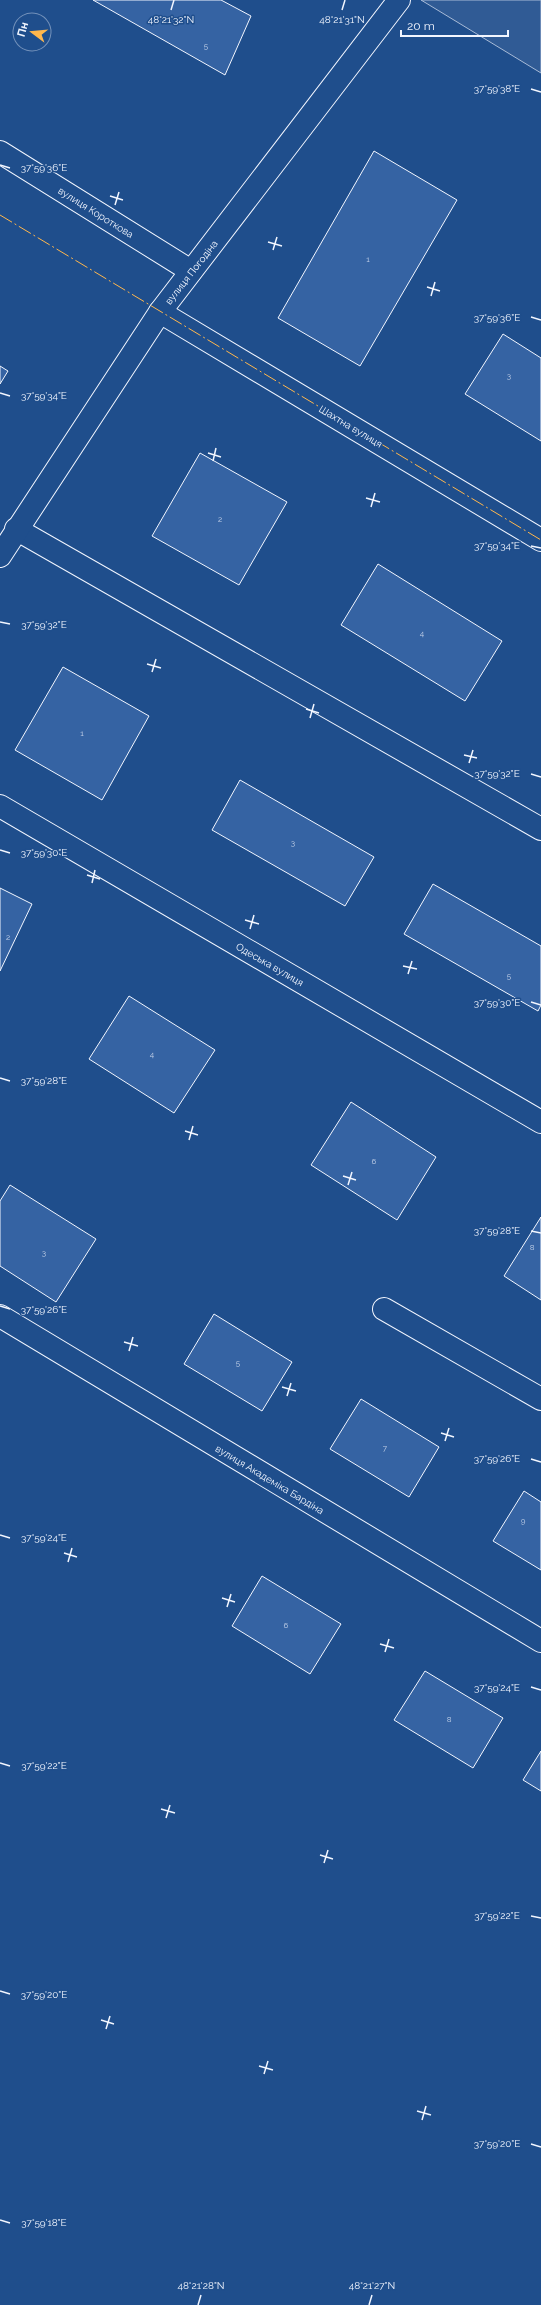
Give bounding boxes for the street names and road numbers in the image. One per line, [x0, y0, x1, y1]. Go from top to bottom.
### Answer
street label: вулиця Короткова [56, 185, 135, 240]
street label: вулиця Погодіна [163, 238, 220, 307]
street label: Шахтна вулиця [317, 403, 384, 450]
street label: Одеська вулиця [234, 941, 305, 988]
street label: вулиця Академіка Бардіна [214, 1443, 326, 1516]

